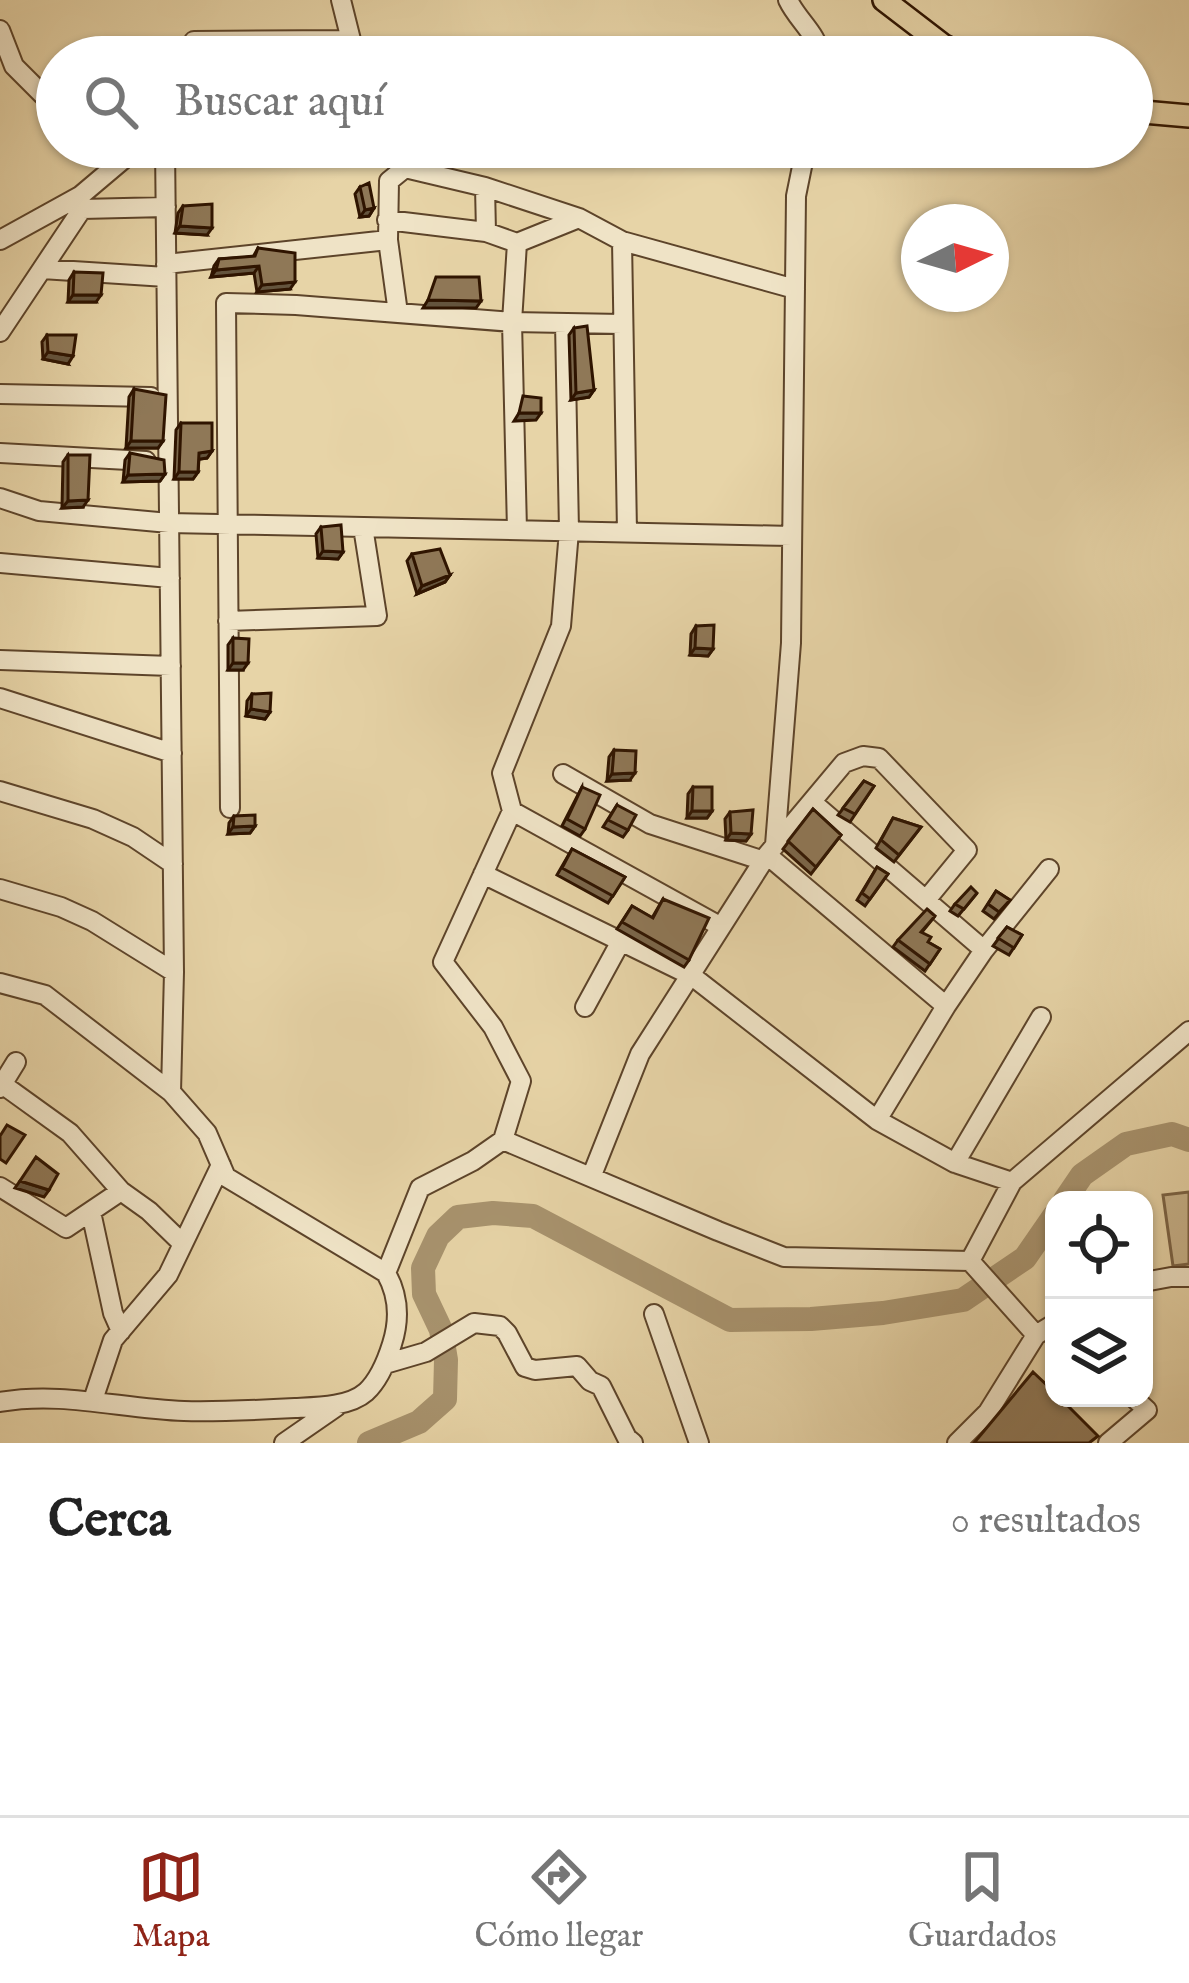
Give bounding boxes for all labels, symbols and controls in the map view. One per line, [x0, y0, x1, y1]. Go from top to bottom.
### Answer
search box [36, 36, 1153, 168]
icon: search [78, 69, 144, 135]
text: Buscar aquí [174, 74, 385, 131]
north arrow [901, 204, 1009, 312]
map controls [1045, 1191, 1153, 1407]
button: locate [1045, 1191, 1153, 1299]
button: layers [1045, 1299, 1153, 1407]
text: Cerca [48, 1489, 171, 1554]
text: 0 resultados [951, 1497, 1141, 1546]
tab: Mapa [132, 1844, 210, 1958]
tab: Cómo llegar [474, 1844, 643, 1958]
tab: Guardados [908, 1844, 1057, 1958]

